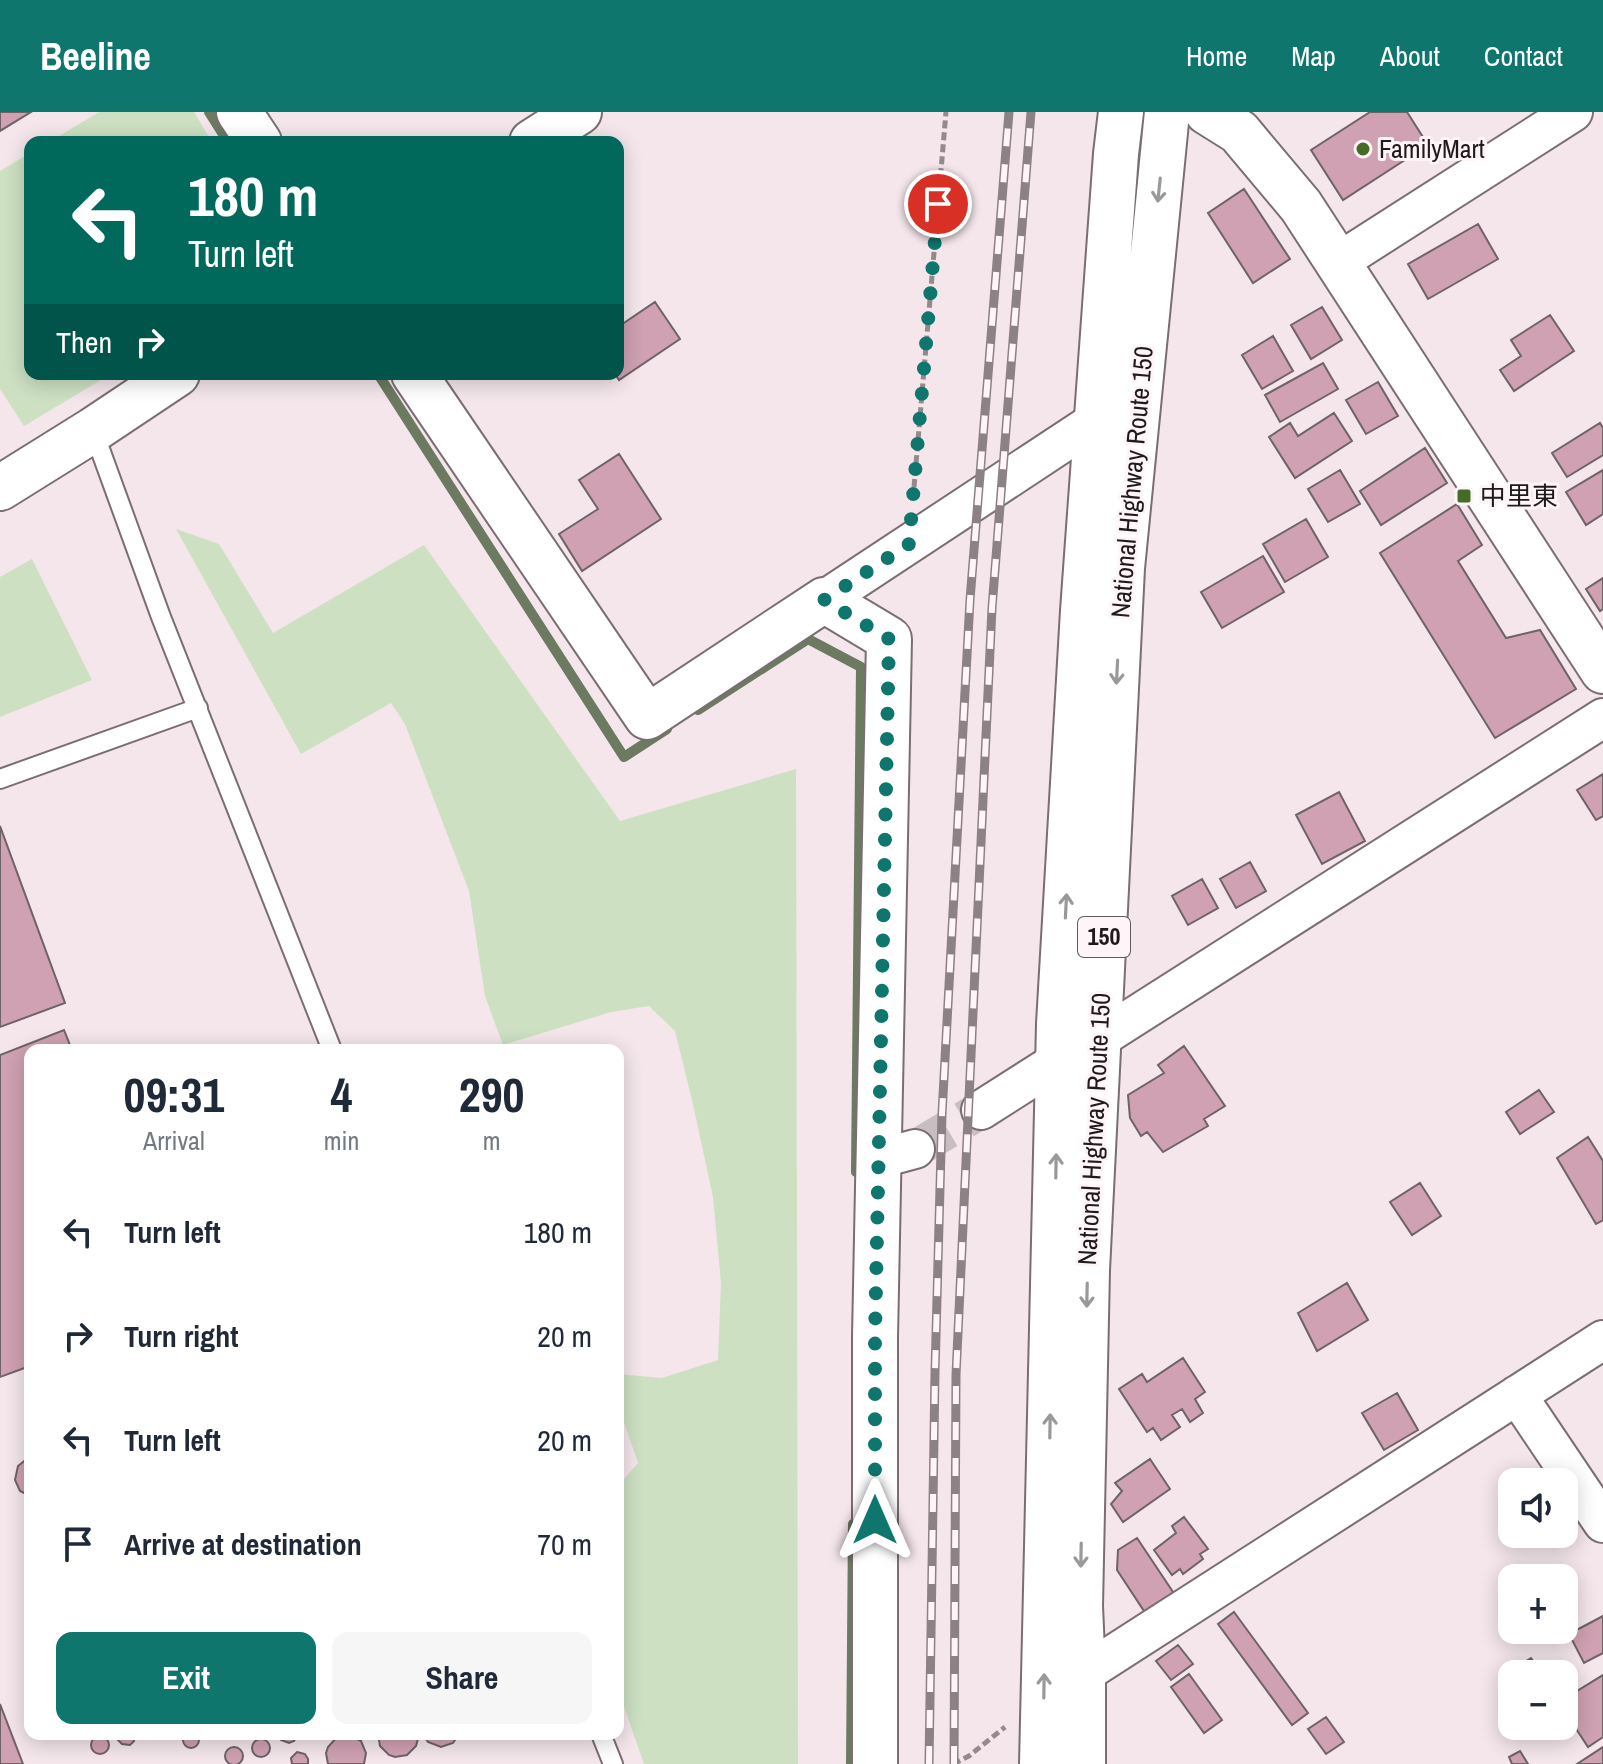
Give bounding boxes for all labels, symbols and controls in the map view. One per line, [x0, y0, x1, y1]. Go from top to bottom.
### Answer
text: Beeline [40, 31, 151, 82]
text: Home [1186, 37, 1247, 75]
text: Map [1291, 37, 1336, 75]
text: About [1380, 37, 1440, 75]
text: Contact [1484, 37, 1563, 75]
place label: FamilyMart [1379, 131, 1485, 166]
marker: FamilyMart [1354, 140, 1372, 158]
text: 180 m [188, 158, 318, 233]
icon: left [56, 168, 160, 272]
pin [904, 170, 972, 238]
one-way arrow [1152, 176, 1167, 203]
icon: arrive [916, 182, 960, 226]
text: Turn left [188, 230, 294, 278]
icon: right [128, 320, 172, 364]
text: Then [56, 322, 112, 362]
street label: National Highway Route 150 [1102, 345, 1161, 619]
place label: 中里東 [1480, 478, 1558, 513]
marker: 中里東 [1455, 487, 1473, 505]
one-way arrow [1109, 658, 1124, 685]
one-way arrow [1058, 893, 1073, 920]
road number: 150 [1078, 917, 1130, 957]
street label: National Highway Route 150 [1069, 992, 1118, 1266]
text: 09:31 [124, 1062, 224, 1127]
text: 4 [331, 1062, 352, 1127]
text: 290 [459, 1062, 524, 1127]
text: Arrival [143, 1123, 205, 1158]
text: min [324, 1123, 359, 1158]
text: m [483, 1123, 501, 1158]
one-way arrow [1048, 1153, 1063, 1180]
icon: left [56, 1210, 100, 1254]
text: Turn left [124, 1212, 221, 1252]
text: 180 m [524, 1212, 592, 1252]
one-way arrow [1079, 1281, 1094, 1308]
icon: right [56, 1314, 100, 1358]
text: Turn right [124, 1316, 238, 1356]
text: 20 m [537, 1316, 592, 1356]
one-way arrow [1042, 1413, 1057, 1440]
icon: left [56, 1418, 100, 1462]
text: Turn left [124, 1420, 221, 1460]
text: 20 m [537, 1420, 592, 1460]
map controls [1498, 1468, 1578, 1740]
button: sound [1498, 1468, 1578, 1548]
position arrow [833, 1478, 917, 1562]
icon: arrive [56, 1522, 100, 1566]
text: Arrive at destination [124, 1524, 362, 1564]
text: 70 m [537, 1524, 592, 1564]
one-way arrow [1074, 1541, 1089, 1568]
button: + [1498, 1564, 1578, 1644]
button: Exit [56, 1632, 316, 1724]
button: Share [332, 1632, 592, 1724]
button: − [1498, 1660, 1578, 1740]
one-way arrow [1036, 1673, 1051, 1700]

